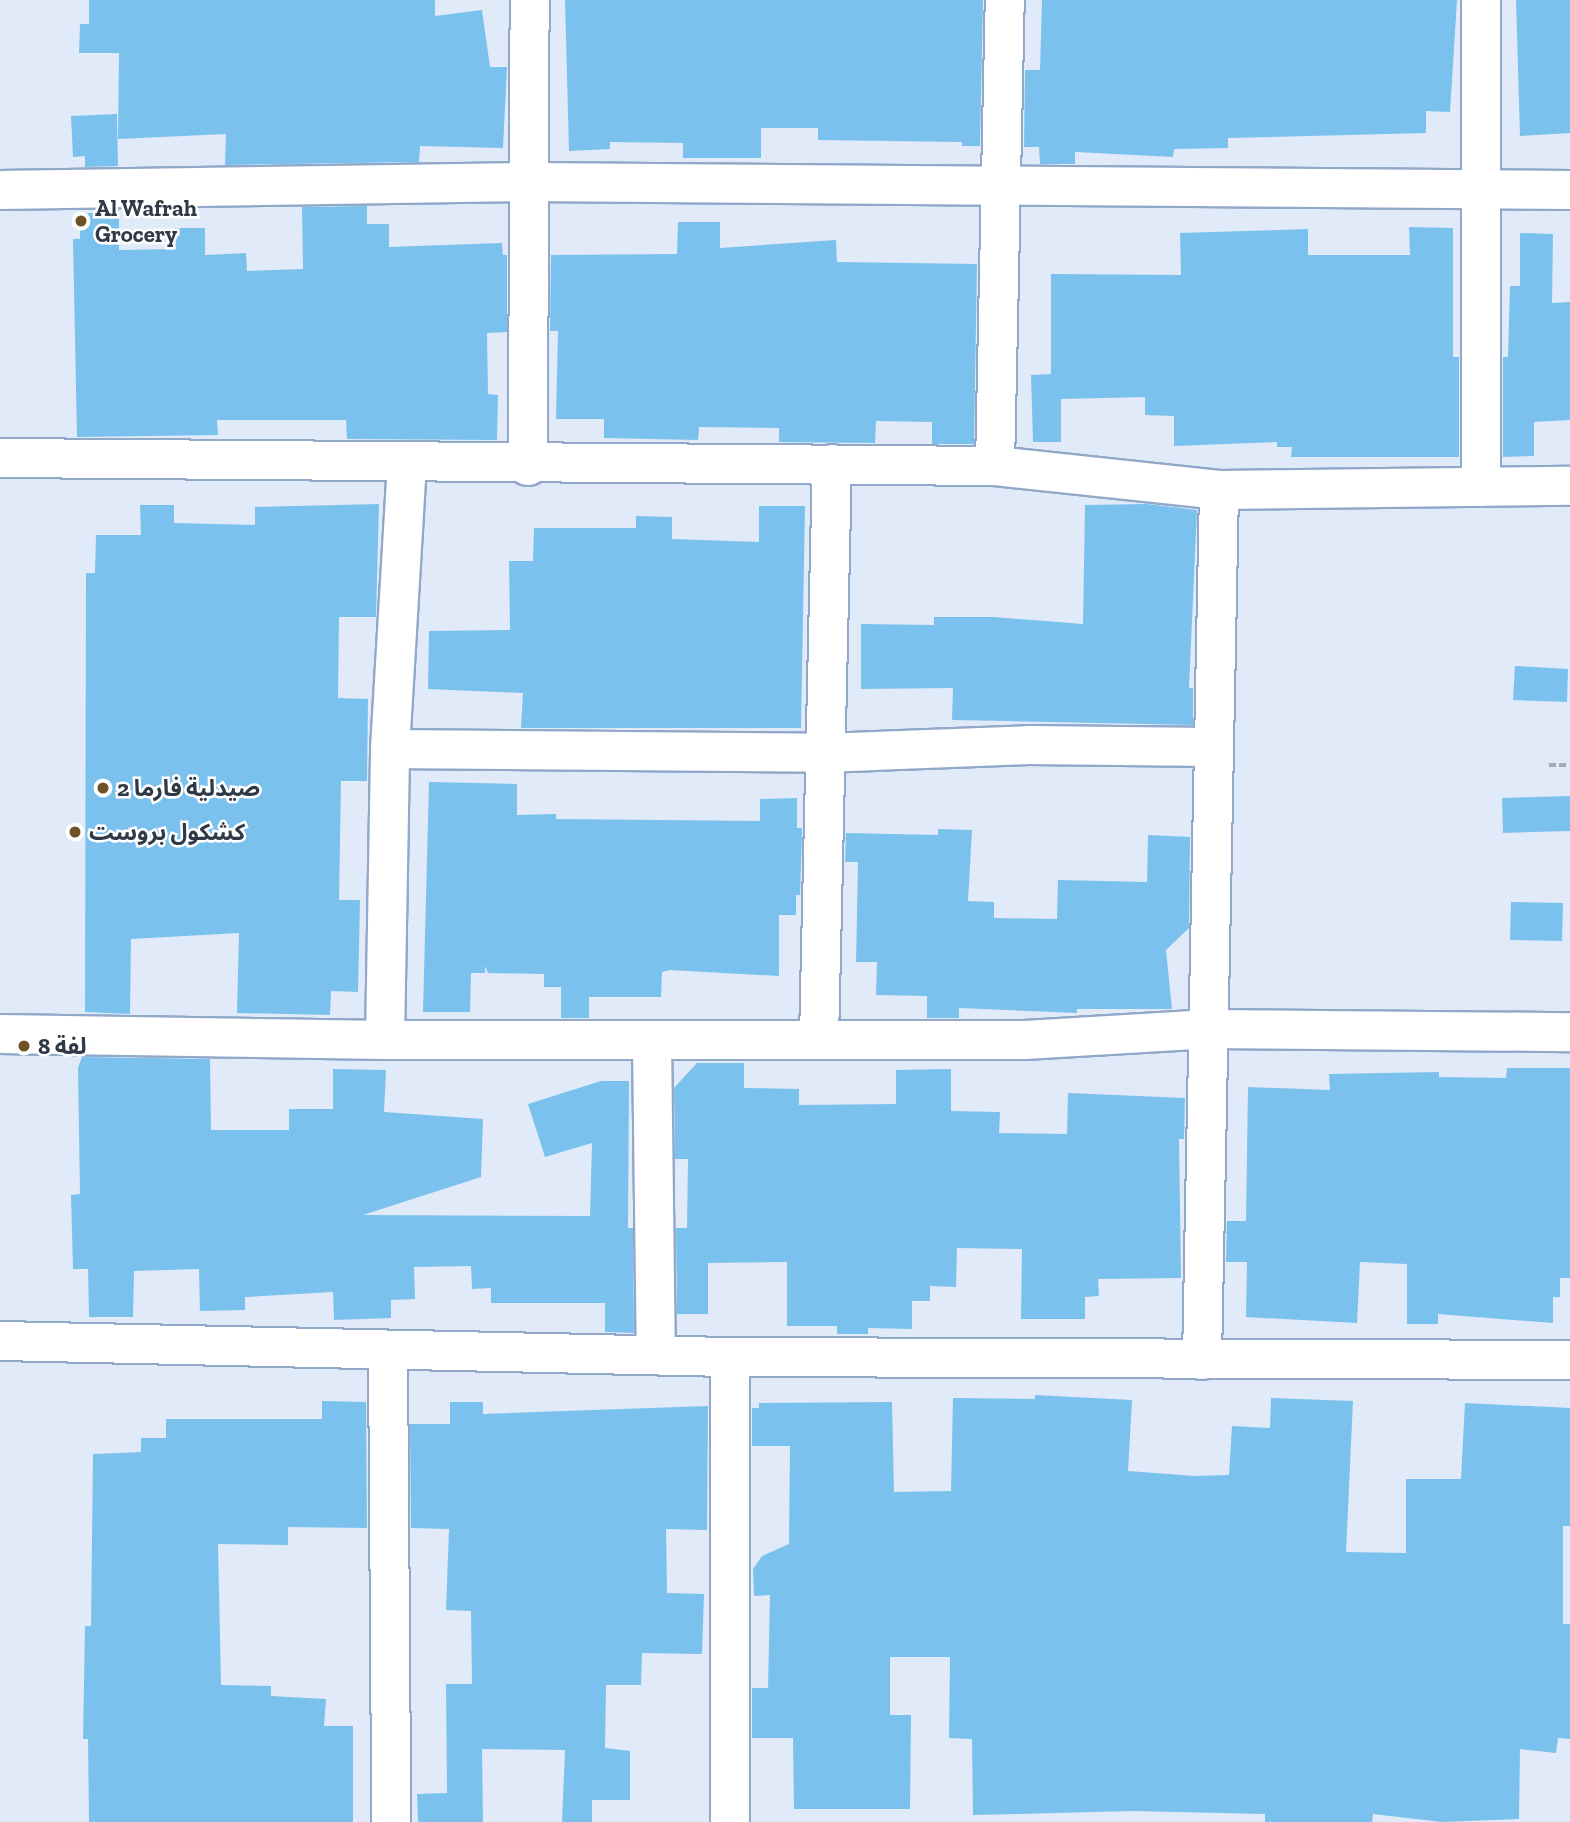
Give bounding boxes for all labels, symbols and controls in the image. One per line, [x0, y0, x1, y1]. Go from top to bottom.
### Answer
place label: Al Wafrah Grocery [95, 194, 198, 248]
marker: Al Wafrah Grocery [73, 213, 89, 229]
place label: صيدلية فارما 2 [117, 774, 260, 802]
marker: صيدلية فارما 2 [95, 780, 111, 796]
place label: كشكول بروست [89, 818, 245, 846]
marker: كشكول بروست [67, 824, 83, 840]
place label: لفة 8 [38, 1032, 86, 1060]
marker: لفة 8 [16, 1038, 32, 1054]

